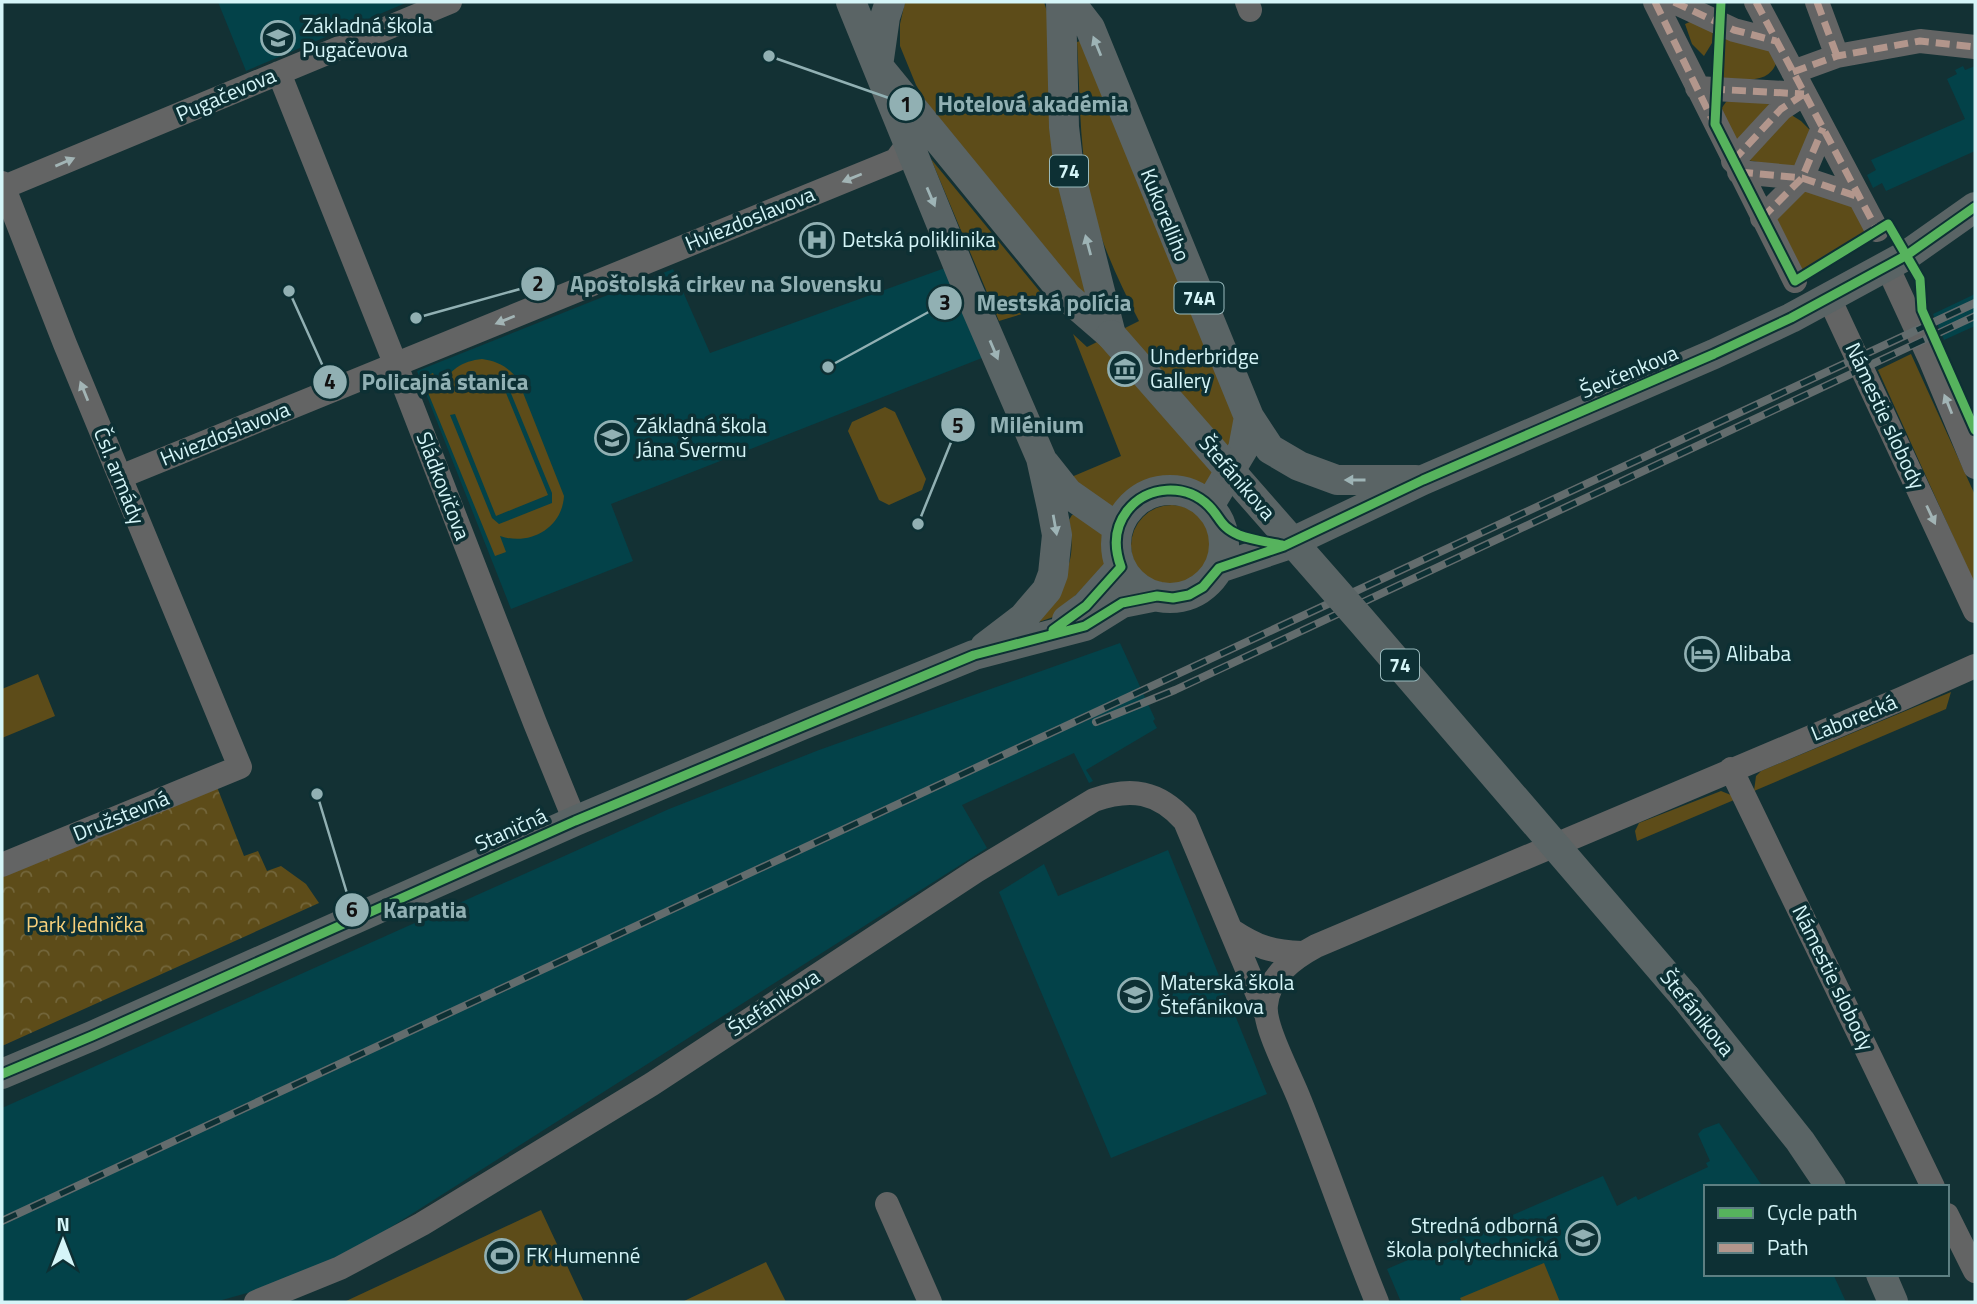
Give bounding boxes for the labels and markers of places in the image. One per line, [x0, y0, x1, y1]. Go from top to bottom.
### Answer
place label: Základná škola Pugačevova [302, 9, 433, 65]
school or university icon: Základná škola Pugačevova [259, 19, 297, 57]
callout: Hotelová akadémia [888, 82, 1142, 126]
hospital icon: Detská poliklinika [798, 221, 836, 259]
place label: Detská poliklinika [842, 223, 996, 255]
callout: Apoštolská cirkev na Slovensku [521, 262, 896, 306]
callout: Mestská polícia [927, 281, 1145, 325]
place label: Underbridge Gallery [1150, 340, 1259, 396]
museum icon: Underbridge Gallery [1106, 350, 1144, 388]
callout: Policajná stanica [313, 360, 543, 404]
callout: Milénium [940, 403, 1098, 447]
place label: Základná škola Jána Švermu [636, 409, 767, 465]
school or university icon: Základná škola Jána Švermu [593, 419, 631, 457]
hotel icon: Alibaba [1683, 635, 1721, 673]
place label: Alibaba [1726, 637, 1792, 669]
callout: Karpatia [334, 888, 481, 932]
place label: Materská škola Štefánikova [1160, 966, 1295, 1022]
school or university icon: Materská škola Štefánikova [1116, 976, 1154, 1014]
place label: Stredná odborná škola polytechnická [1386, 1209, 1558, 1265]
school or university icon: Stredná odborná škola polytechnická [1564, 1219, 1602, 1257]
sports icon: FK Humenné [483, 1237, 521, 1275]
place label: FK Humenné [526, 1239, 640, 1271]

